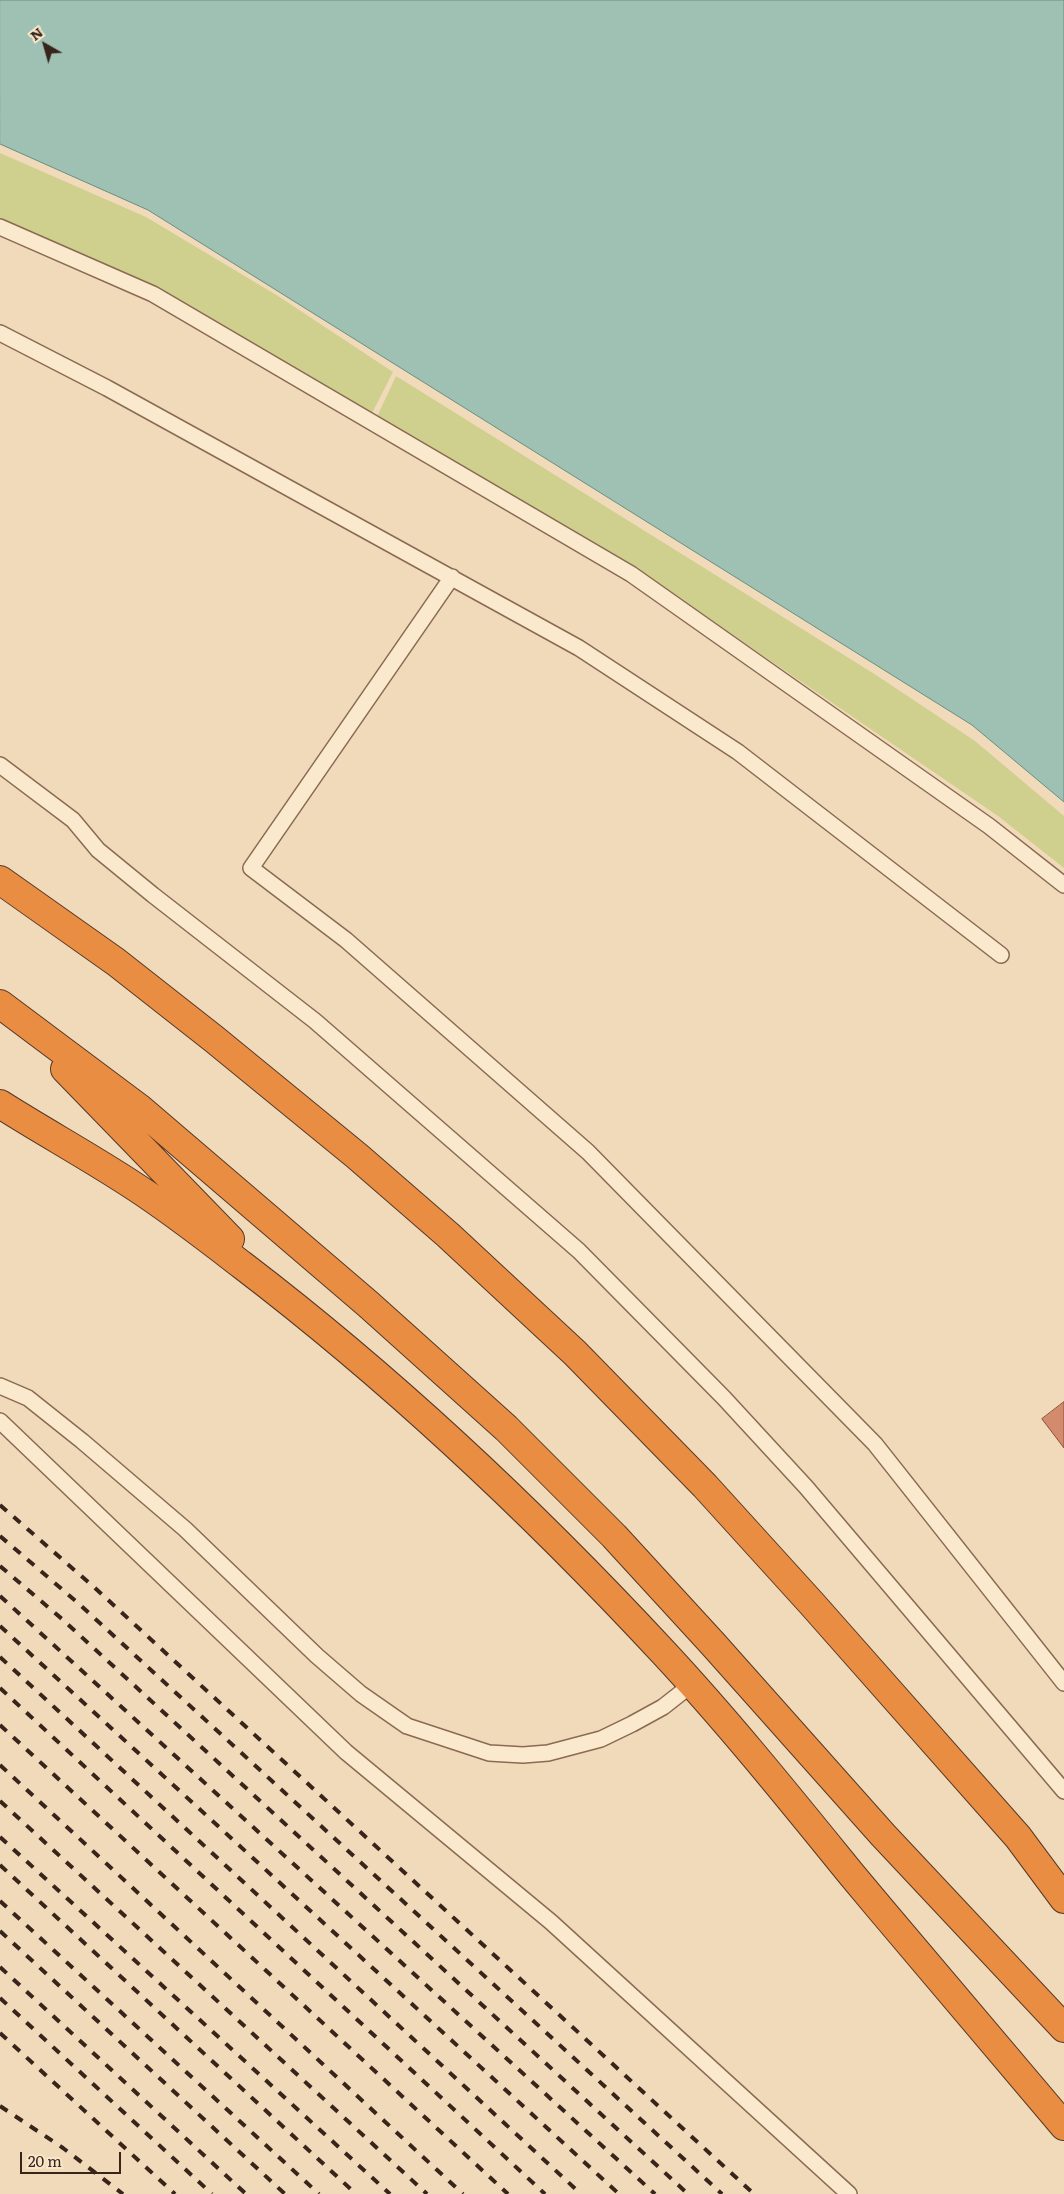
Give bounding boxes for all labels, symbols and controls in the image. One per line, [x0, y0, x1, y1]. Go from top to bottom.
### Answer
north arrow [20, 20, 70, 70]
text: N [25, 22, 47, 45]
scale bar [22, 2142, 124, 2174]
text: 20 m [28, 2149, 62, 2172]

